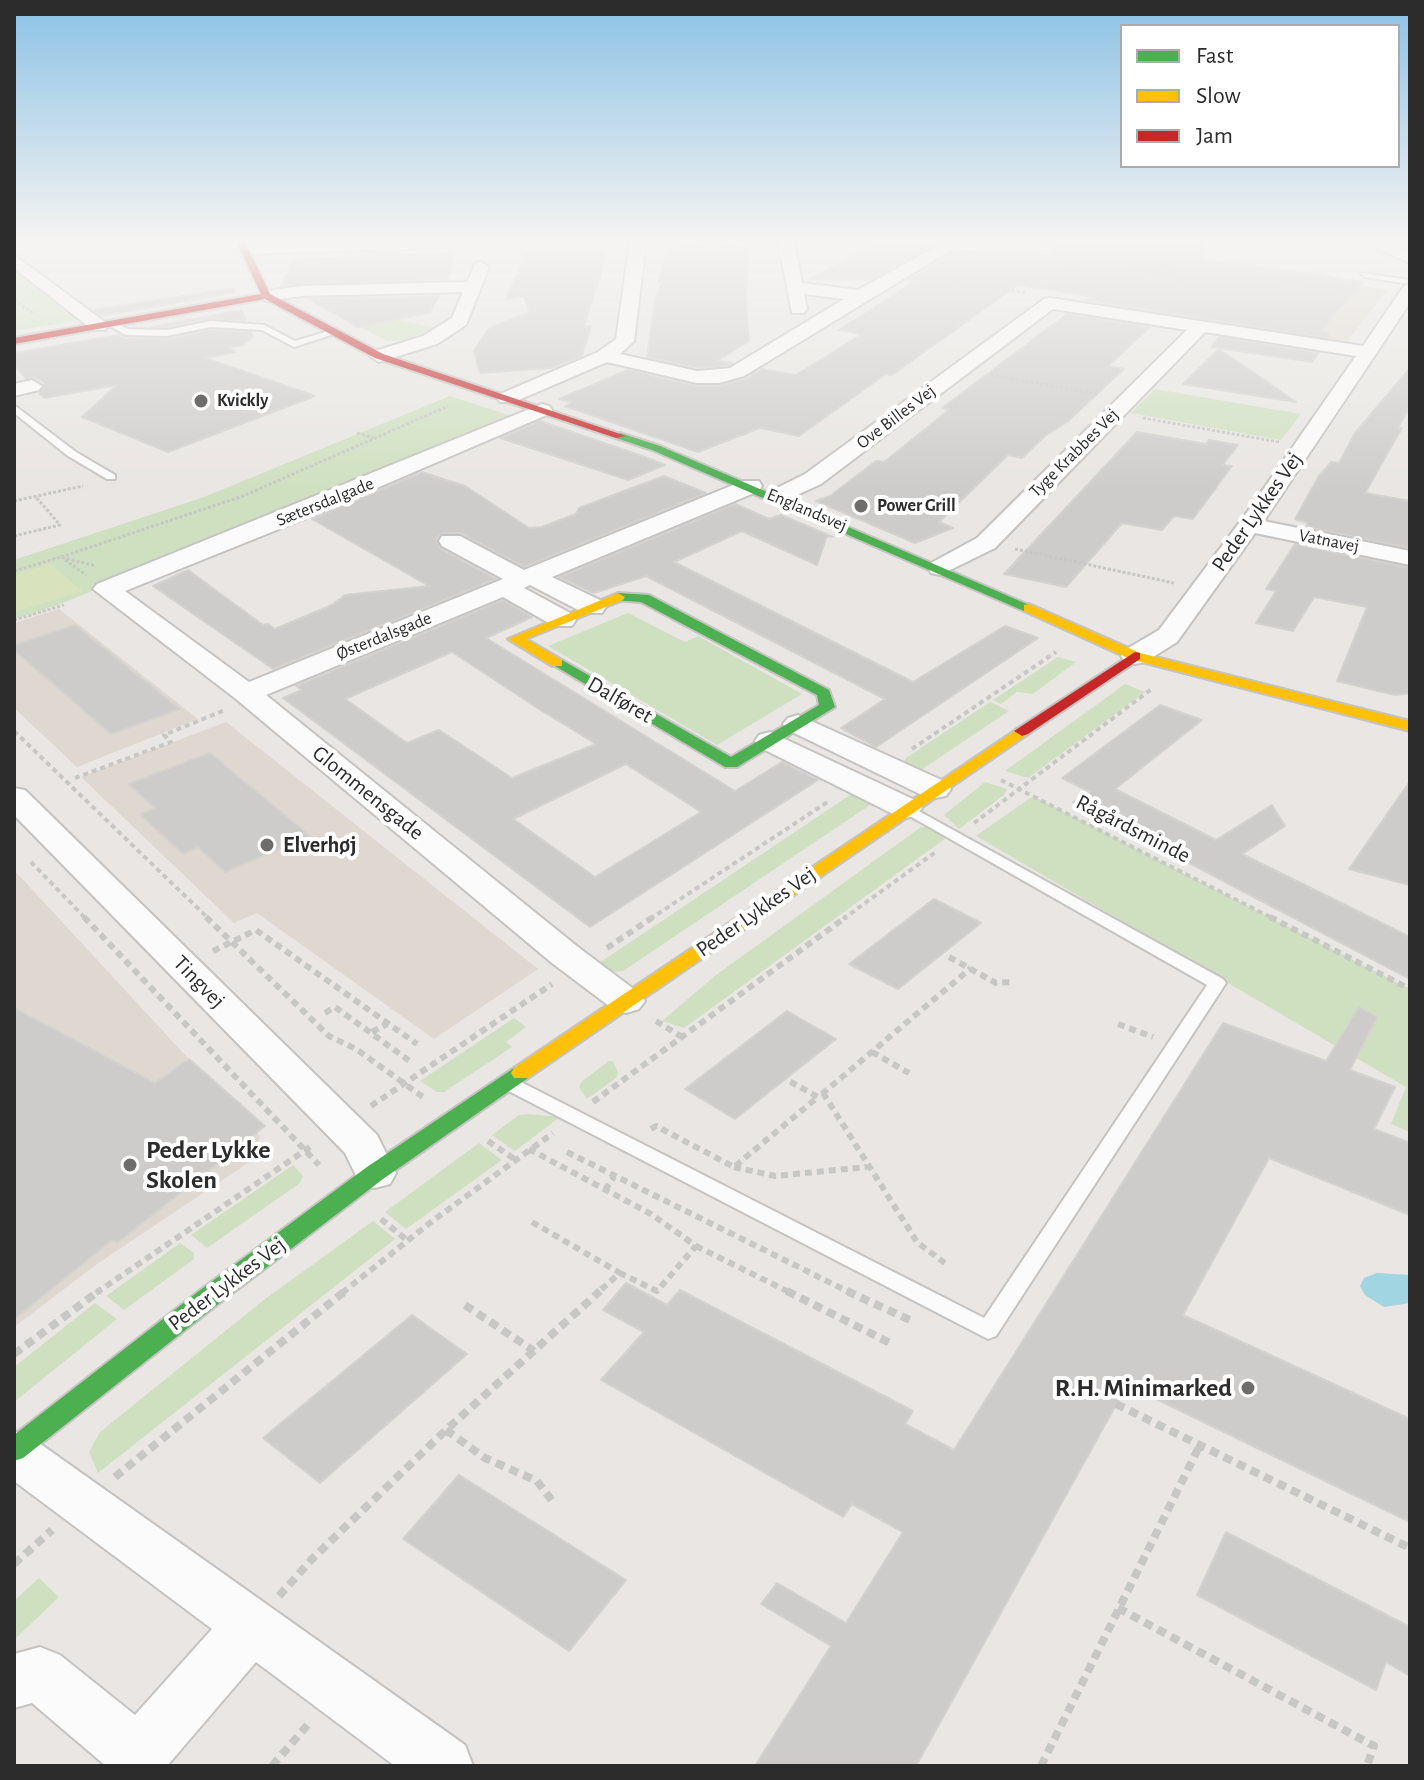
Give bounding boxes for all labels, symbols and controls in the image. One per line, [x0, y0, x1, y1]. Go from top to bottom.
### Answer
legend [1120, 24, 1400, 168]
text: Fast [1196, 44, 1233, 68]
text: Slow [1196, 84, 1241, 108]
text: Jam [1196, 124, 1233, 148]
street label: Ove Billes Vej [852, 380, 940, 454]
place label: Kvickly [217, 390, 268, 412]
marker: Kvickly [192, 392, 210, 410]
street label: Tyge Krabbes Vej [1025, 404, 1123, 502]
street label: Peder Lykkes Vej [1206, 447, 1308, 577]
street label: Sætersdalgade [273, 473, 377, 531]
street label: Englandsvej [764, 483, 850, 537]
place label: Power Grill [877, 495, 956, 517]
marker: Power Grill [852, 497, 870, 515]
street label: Vatnavej [1297, 525, 1361, 557]
street label: Østerdalsgade [333, 607, 435, 665]
street label: Dalføret [583, 671, 657, 729]
street label: Glommensgade [307, 740, 429, 846]
street label: Rågårdsminde [1071, 789, 1195, 869]
place label: Elverhøj [283, 832, 356, 858]
marker: Elverhøj [258, 836, 276, 854]
street label: Peder Lykkes Vej [691, 861, 821, 963]
street label: Tingvej [168, 950, 230, 1014]
place label: Peder Lykke Skolen [146, 1134, 271, 1196]
marker: Peder Lykke Skolen [121, 1156, 139, 1174]
street label: Peder Lykkes Vej [163, 1231, 291, 1337]
place label: R.H. Minimarked [1055, 1372, 1232, 1404]
marker: R.H. Minimarked [1239, 1379, 1257, 1397]

